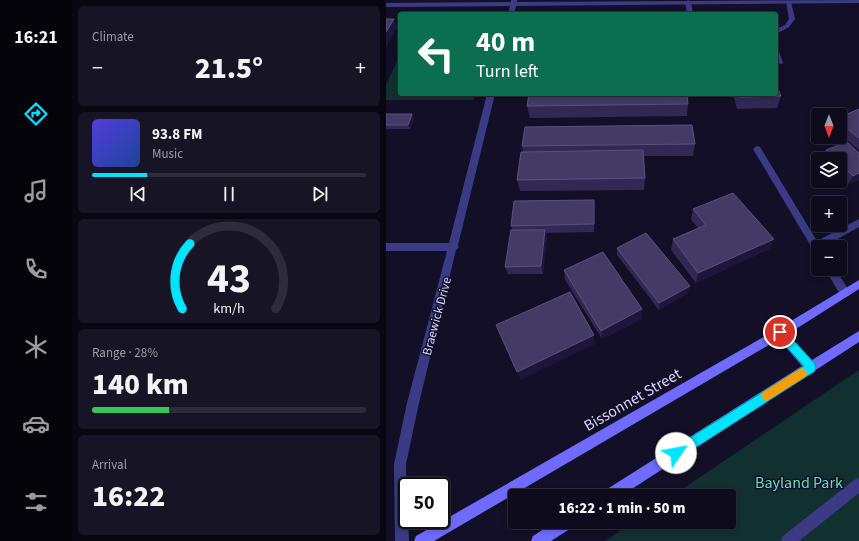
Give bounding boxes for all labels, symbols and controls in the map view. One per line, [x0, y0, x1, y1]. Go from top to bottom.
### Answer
text: 40 m [476, 22, 535, 62]
text: 16:21 [14, 25, 58, 50]
text: Climate [92, 28, 134, 46]
icon: left [410, 28, 462, 80]
text: 21.5° [195, 47, 263, 90]
text: − [92, 52, 103, 84]
text: + [355, 52, 366, 84]
text: Turn left [476, 59, 538, 84]
icon: directions [22, 100, 50, 128]
north arrow [811, 108, 847, 144]
map controls [811, 108, 847, 276]
text: 93.8 FM [152, 124, 203, 145]
text: Music [152, 145, 183, 163]
button: layers [811, 152, 847, 188]
icon: music [22, 177, 50, 205]
icon: previous [127, 183, 149, 205]
icon: pause [218, 183, 240, 205]
icon: next [309, 183, 331, 205]
button: + [811, 196, 847, 232]
button: − [811, 240, 847, 276]
text: 43 [207, 248, 251, 308]
icon: phone [22, 255, 50, 283]
street label: Braewick Drive [418, 275, 456, 358]
text: km/h [213, 297, 245, 318]
pin [763, 315, 797, 349]
icon: arrive [769, 321, 791, 343]
icon: climate [22, 333, 50, 361]
text: Range · 28% [92, 344, 158, 362]
text: 140 km [92, 363, 189, 406]
street label: Bissonnet Street [580, 363, 686, 437]
icon: car [22, 410, 50, 438]
position arrow [655, 432, 697, 474]
text: Arrival [92, 456, 127, 474]
park label: Bayland Park [755, 472, 843, 494]
text: 16:22 [92, 475, 165, 518]
speed limit sign: 50 [398, 477, 450, 529]
icon: filters [22, 488, 50, 516]
text: 16:22 · 1 min · 50 m [559, 498, 685, 519]

